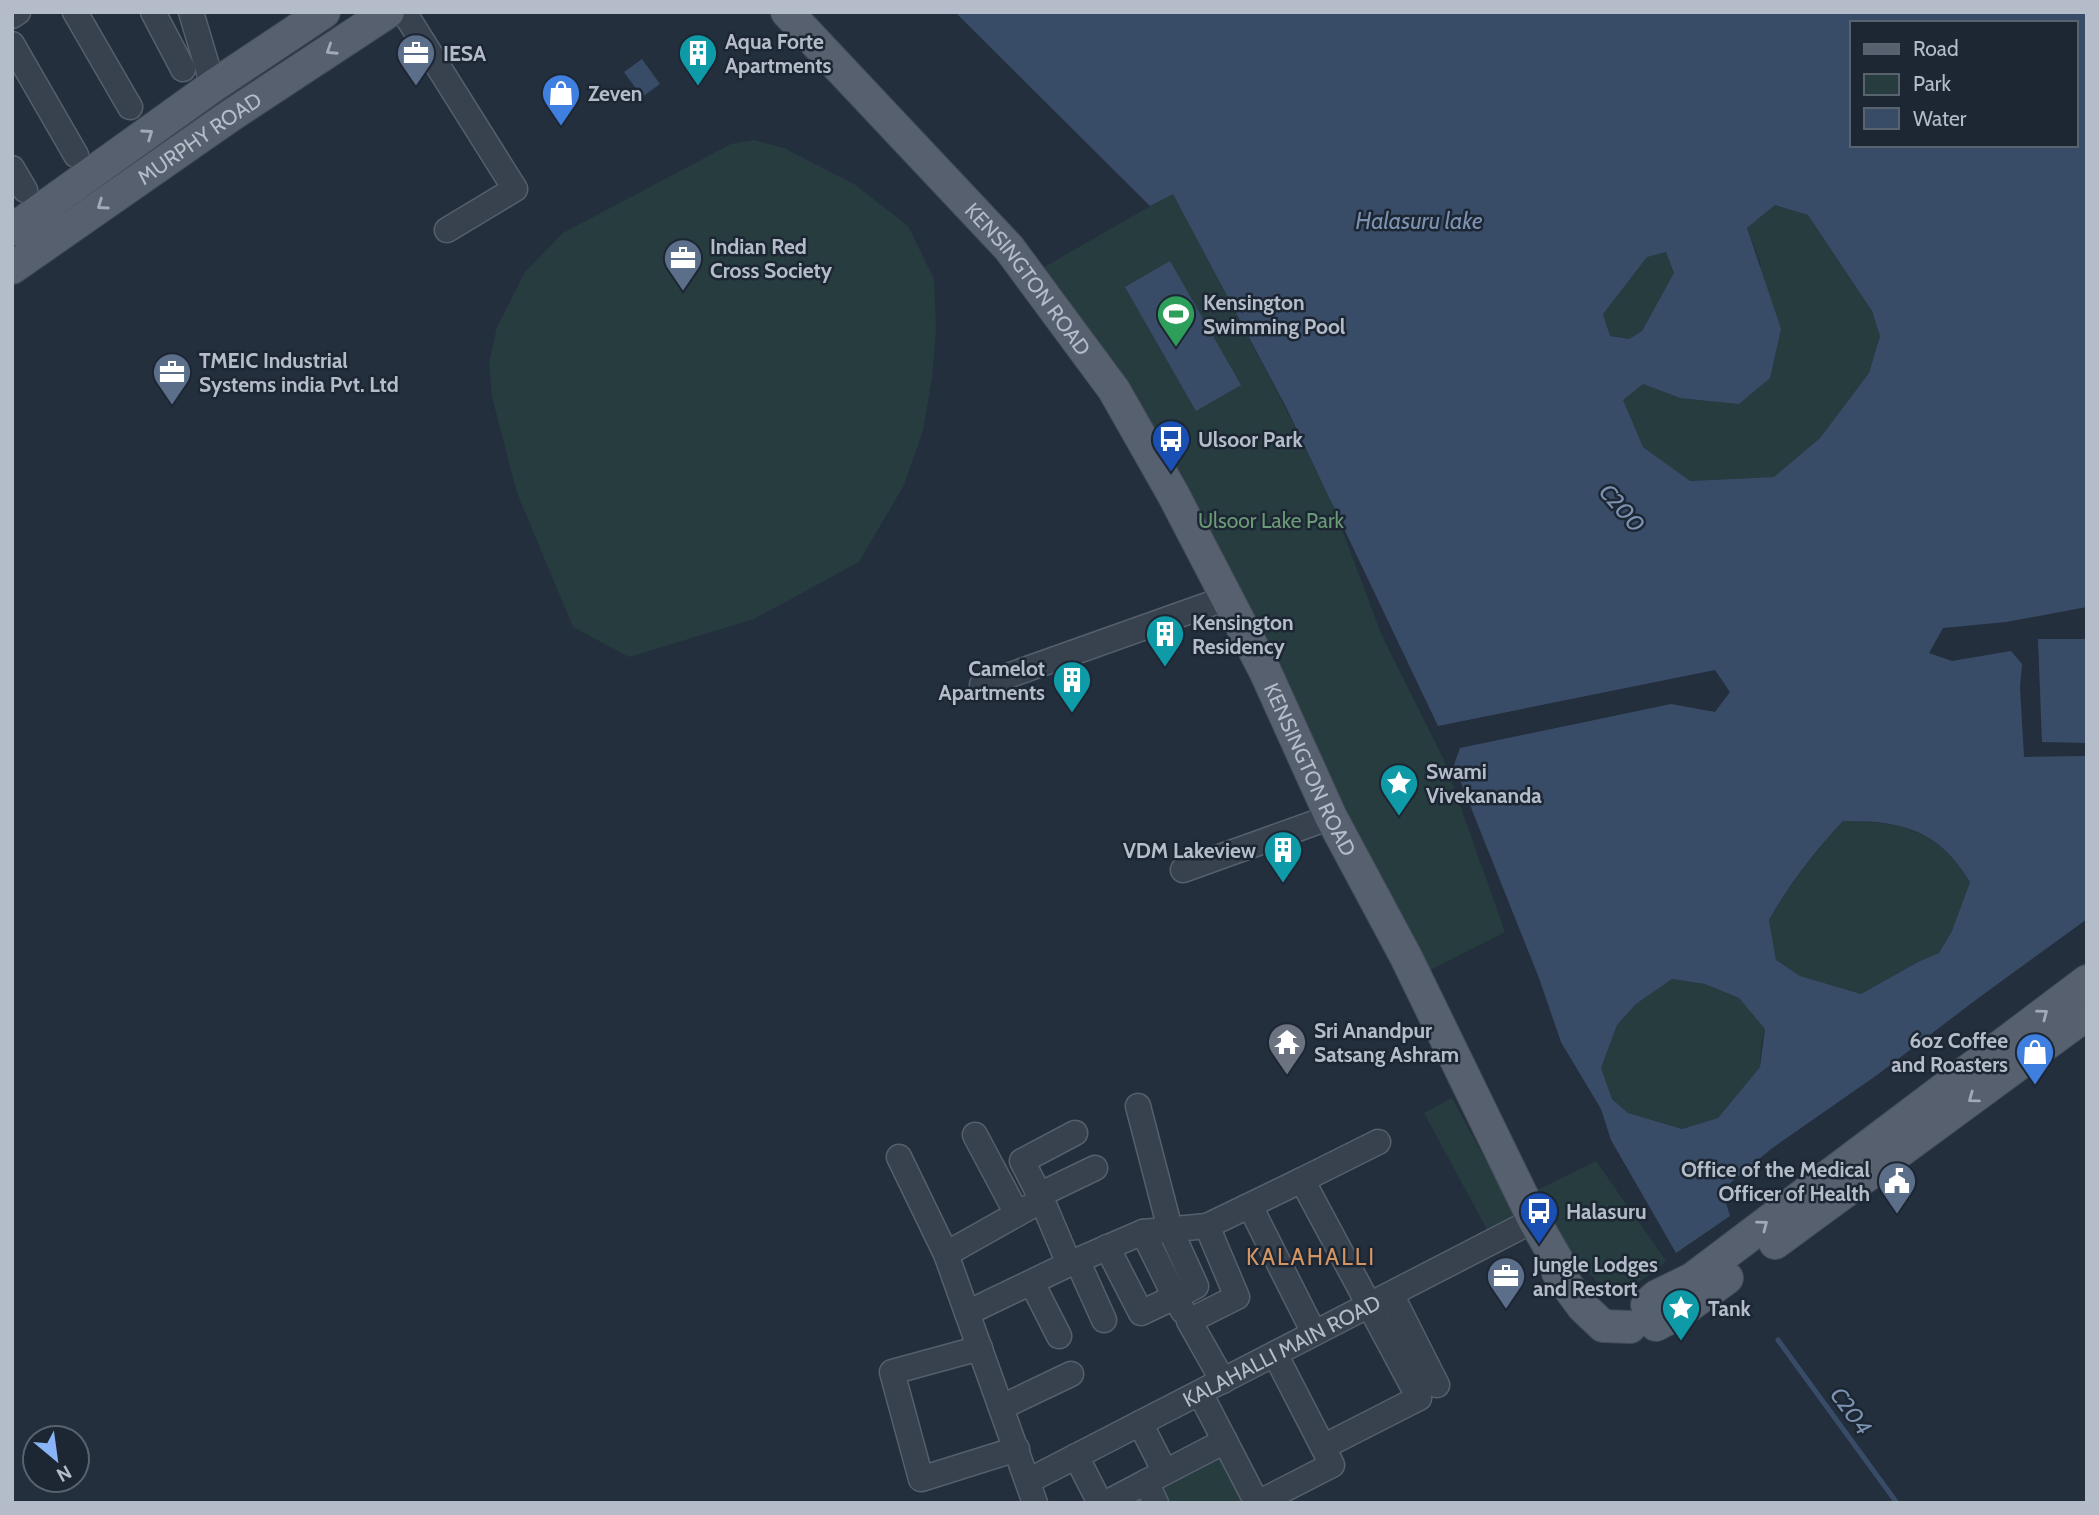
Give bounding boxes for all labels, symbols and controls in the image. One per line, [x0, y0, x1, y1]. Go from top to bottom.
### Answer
legend [1850, 21, 2078, 147]
place label: Aqua Forte Apartments [725, 29, 832, 78]
office icon: IESA [395, 32, 437, 87]
building icon: Aqua Forte Apartments [677, 32, 719, 87]
text: Road [1913, 36, 1959, 61]
place label: IESA [443, 41, 487, 66]
one-way arrow [326, 42, 339, 54]
text: Park [1913, 71, 1951, 96]
shop icon: Zeven [540, 72, 582, 127]
place label: Zeven [588, 81, 642, 106]
street label: MURPHY ROAD [132, 86, 266, 189]
text: Water [1913, 106, 1967, 131]
one-way arrow [140, 130, 153, 142]
one-way arrow [97, 197, 110, 209]
street label: KENSINGTON ROAD [960, 197, 1096, 360]
water label: Halasuru lake [1356, 207, 1482, 235]
place label: Indian Red Cross Society [710, 234, 833, 283]
office icon: Indian Red Cross Society [662, 237, 704, 292]
place label: Kensington Swimming Pool [1203, 290, 1346, 339]
sports icon: Kensington Swimming Pool [1155, 293, 1197, 348]
place label: TMEIC Industrial Systems india Pvt. Ltd [199, 348, 399, 397]
office icon: TMEIC Industrial Systems india Pvt. Ltd [151, 351, 193, 406]
bus stop icon: Ulsoor Park [1150, 418, 1192, 473]
place label: Ulsoor Park [1198, 427, 1303, 452]
water label: C200 [1593, 478, 1651, 538]
park label: Ulsoor Lake Park [1198, 508, 1345, 533]
place label: Kensington Residency [1192, 610, 1294, 659]
building icon: Kensington Residency [1144, 613, 1186, 668]
place label: Camelot Apartments [939, 656, 1045, 705]
building icon: Camelot Apartments [1051, 659, 1093, 714]
street label: KENSINGTON ROAD [1260, 679, 1362, 860]
place label: Swami Vivekananda [1426, 759, 1542, 808]
place icon: Swami Vivekananda [1378, 762, 1420, 817]
building icon: VDM Lakeview [1262, 829, 1304, 884]
place label: VDM Lakeview [1123, 838, 1257, 863]
one-way arrow [2035, 1009, 2048, 1022]
place label: Sri Anandpur Satsang Ashram [1314, 1018, 1459, 1067]
temple icon: Sri Anandpur Satsang Ashram [1266, 1021, 1308, 1076]
place label: 6oz Coffee and Roasters [1891, 1028, 2008, 1077]
shop icon: 6oz Coffee and Roasters [2014, 1031, 2056, 1086]
one-way arrow [1968, 1090, 1980, 1102]
place label: Office of the Medical Officer of Health [1681, 1157, 1870, 1206]
public building icon: Office of the Medical Officer of Health [1876, 1160, 1918, 1215]
bus stop icon: Halasuru [1518, 1190, 1560, 1245]
place label: Halasuru [1566, 1199, 1647, 1224]
one-way arrow [1756, 1220, 1768, 1233]
district label: KALAHALLI [1246, 1243, 1376, 1271]
place label: Jungle Lodges and Restort [1532, 1252, 1658, 1301]
office icon: Jungle Lodges and Restort [1485, 1255, 1527, 1310]
place icon: Tank [1660, 1287, 1702, 1342]
street label: KALAHALLI MAIN ROAD [1178, 1289, 1384, 1412]
place label: Tank [1708, 1296, 1752, 1321]
water label: C204 [1824, 1381, 1878, 1441]
north arrow [21, 1424, 91, 1494]
text: N [53, 1460, 75, 1487]

